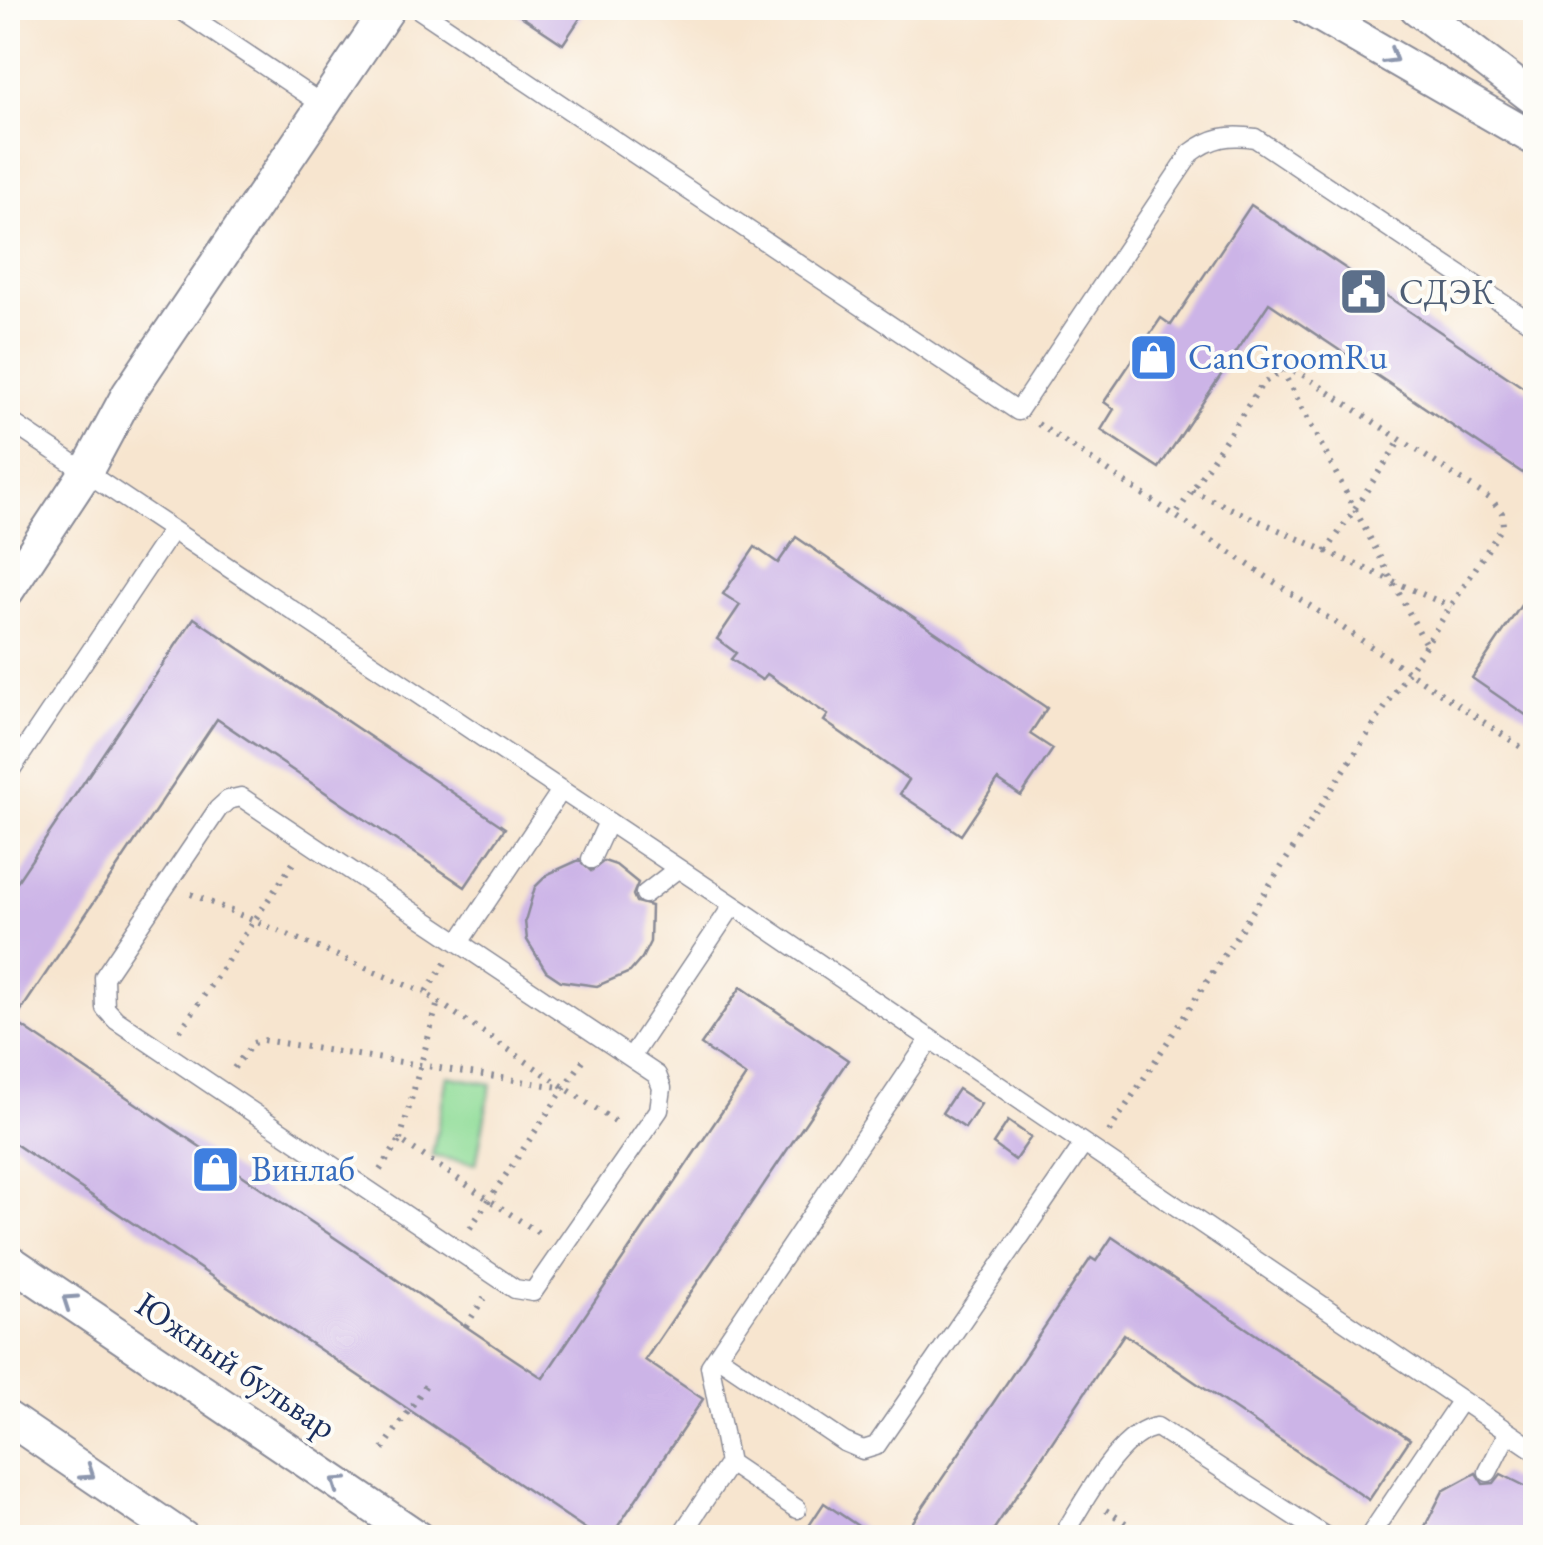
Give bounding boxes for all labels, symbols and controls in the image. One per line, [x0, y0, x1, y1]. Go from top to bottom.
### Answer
one-way arrow [1380, 45, 1398, 64]
public building icon: СДЭК [1338, 266, 1390, 318]
place label: СДЭК [1399, 269, 1495, 314]
shop icon: CanGroomRu [1127, 331, 1179, 383]
place label: CanGroomRu [1188, 334, 1388, 379]
shop icon: Винлаб [190, 1143, 242, 1195]
place label: Винлаб [251, 1146, 355, 1191]
street label: Южный бульвар [126, 1281, 346, 1449]
one-way arrow [62, 1294, 80, 1313]
one-way arrow [77, 1461, 96, 1479]
one-way arrow [331, 1477, 350, 1495]

